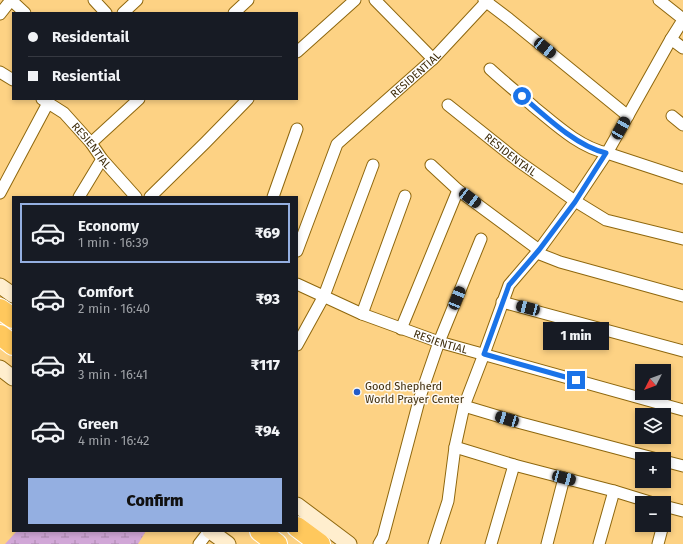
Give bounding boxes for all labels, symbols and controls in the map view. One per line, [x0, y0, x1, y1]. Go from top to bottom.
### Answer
text: Residentail [52, 28, 129, 46]
car [532, 36, 558, 60]
street label: RESIDENTIAL [388, 49, 444, 101]
text: Resiential [52, 67, 120, 85]
route start [513, 87, 531, 105]
car [610, 115, 632, 141]
street label: RESIENTIAL [69, 120, 114, 172]
street label: RESIDENTAIL [482, 131, 540, 179]
car [457, 186, 483, 210]
icon: car [30, 215, 66, 251]
text: Economy [78, 217, 139, 235]
text: ₹69 [255, 224, 280, 242]
text: 1 min · 16:39 [78, 235, 148, 250]
icon: car [30, 281, 66, 317]
text: Comfort [78, 283, 134, 301]
car [447, 285, 467, 311]
text: ₹93 [256, 290, 280, 308]
car [515, 299, 541, 317]
text: 2 min · 16:40 [78, 301, 150, 316]
callout: 1 min [543, 322, 609, 350]
street label: RESIENTIAL [412, 327, 469, 357]
text: 1 min [560, 328, 592, 343]
icon: car [30, 347, 66, 383]
text: XL [78, 349, 94, 367]
text: ₹117 [251, 356, 280, 374]
north arrow [635, 364, 671, 400]
map controls [635, 364, 671, 532]
text: 3 min · 16:41 [78, 367, 148, 382]
route end [567, 371, 585, 389]
place label: Good Shepherd World Prayer Center [365, 380, 465, 406]
marker: Good Shepherd World Prayer Center [352, 387, 362, 397]
button: layers [635, 408, 671, 444]
car [494, 410, 520, 428]
icon: car [30, 413, 66, 449]
text: Green [78, 415, 118, 433]
text: ₹94 [255, 422, 280, 440]
text: 4 min · 16:42 [78, 433, 150, 448]
button: + [635, 452, 671, 488]
car [551, 469, 577, 487]
button: Confirm [28, 478, 282, 524]
button: − [635, 496, 671, 532]

